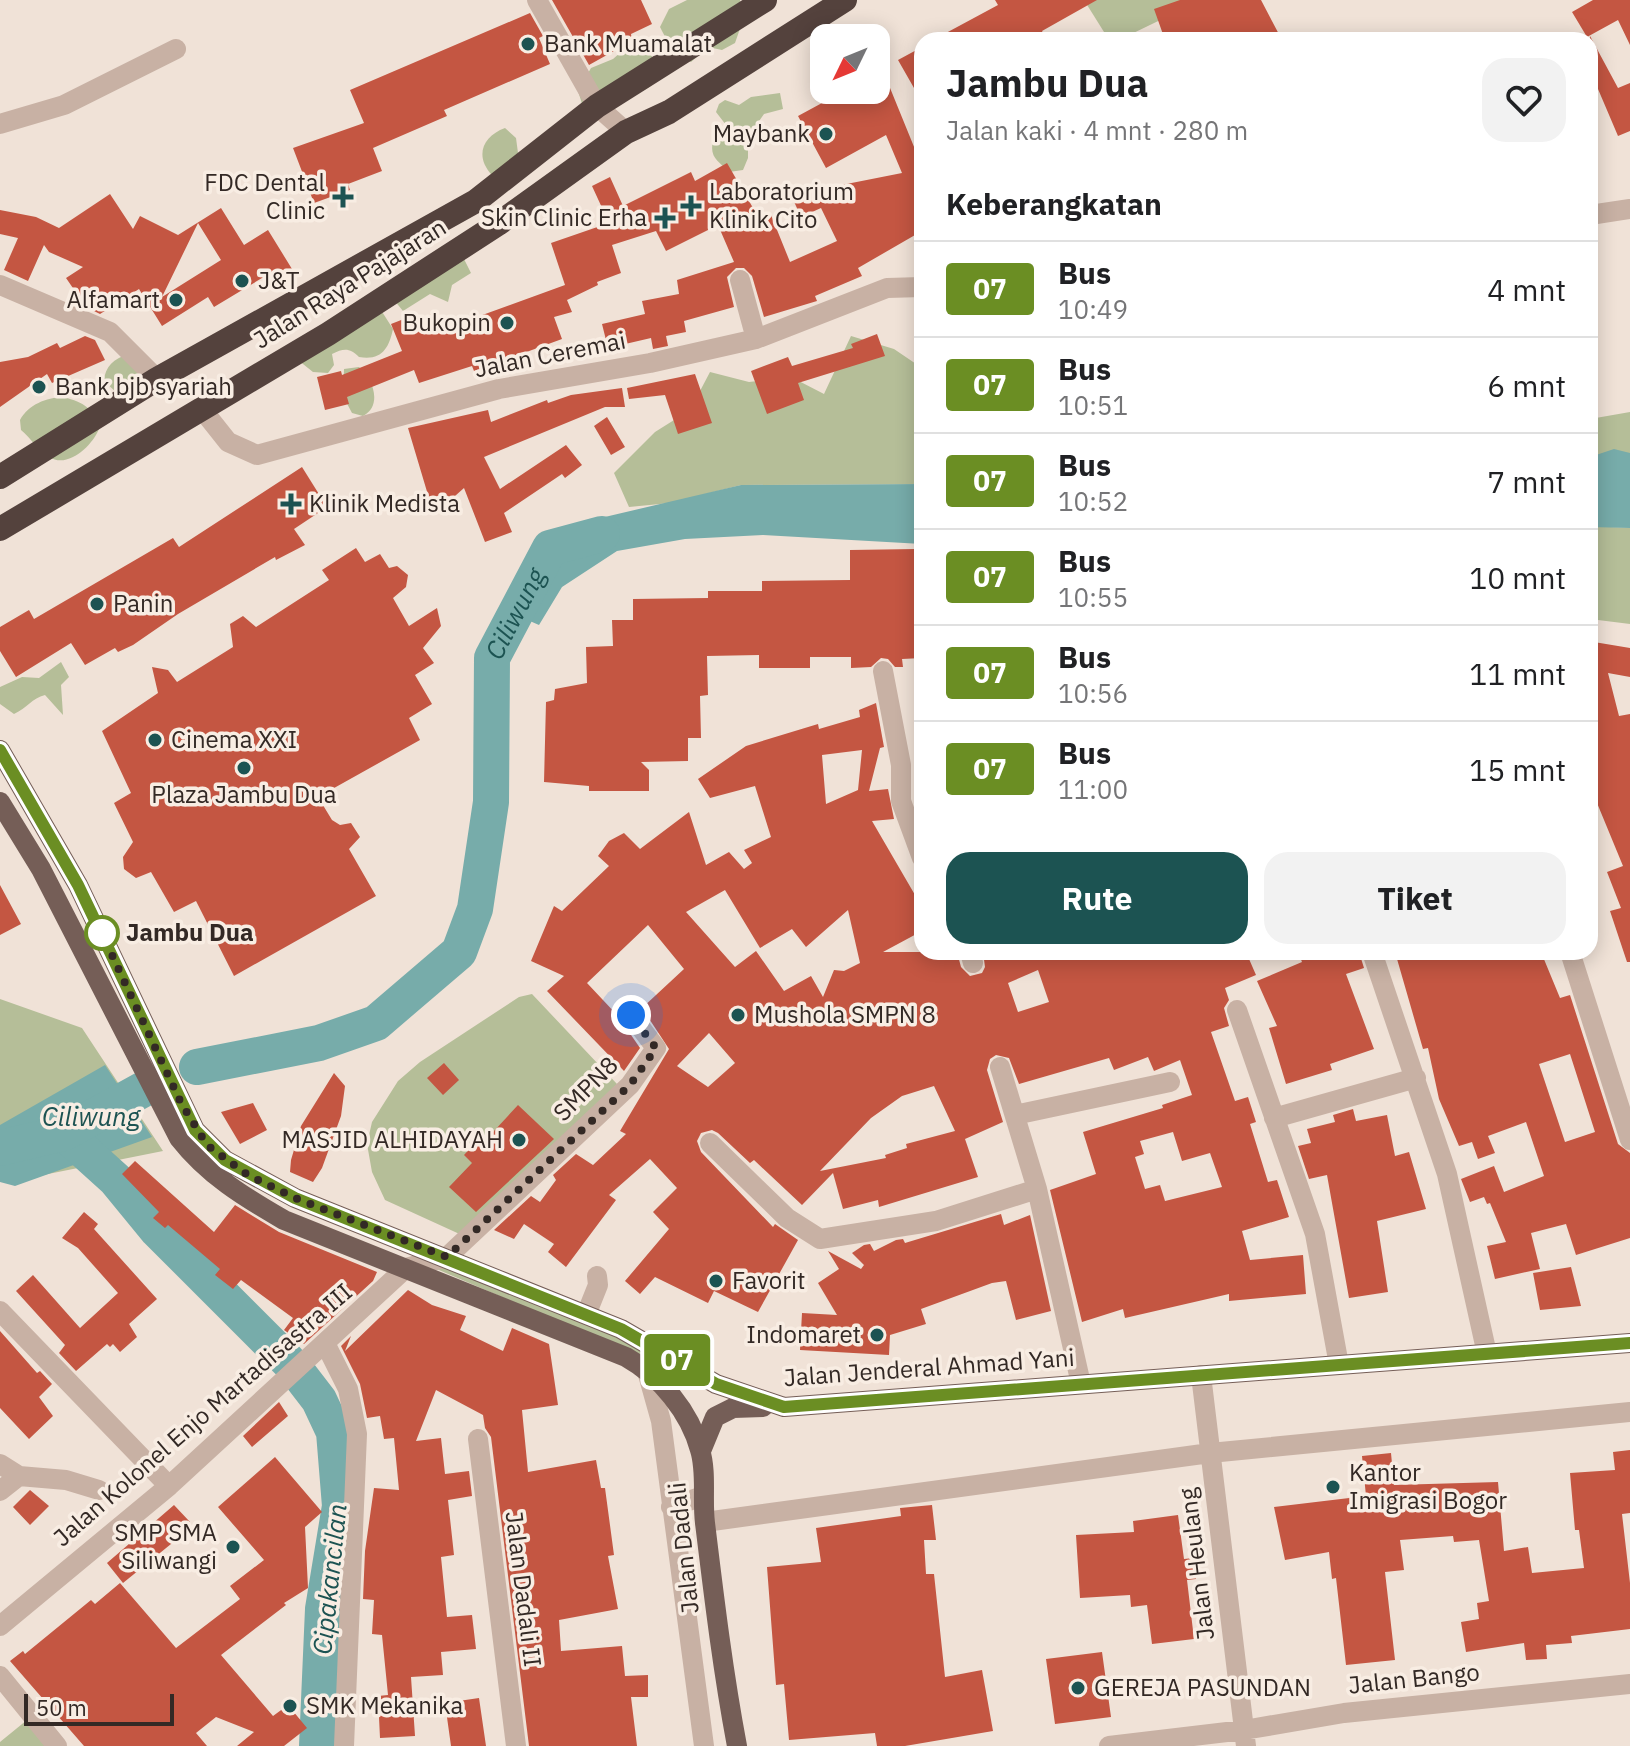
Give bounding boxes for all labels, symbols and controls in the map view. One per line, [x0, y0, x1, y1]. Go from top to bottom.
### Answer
north arrow [810, 24, 890, 104]
map controls [810, 24, 890, 104]
place label: Bank Muamalat [544, 27, 712, 59]
marker: Bank Muamalat [519, 35, 537, 53]
text: Jambu Dua [946, 58, 1148, 107]
button: heart [1482, 58, 1566, 142]
text: Jalan kaki · 4 mnt · 280 m [946, 113, 1248, 147]
place label: Maybank [713, 117, 810, 149]
marker: Maybank [817, 125, 835, 143]
place label: FDC Dental Clinic [204, 166, 325, 226]
place label: Laboratorium Klinik Cito [709, 175, 854, 235]
text: Keberangkatan [946, 184, 1162, 223]
marker: FDC Dental Clinic [332, 186, 354, 208]
marker: Laboratorium Klinik Cito [680, 195, 702, 217]
place label: Skin Clinic Erha [481, 201, 647, 233]
marker: Skin Clinic Erha [654, 207, 676, 229]
street label: Jalan Raya Pajajaran [247, 211, 452, 355]
text: Bus [1058, 253, 1111, 292]
place label: J&T [258, 264, 300, 296]
text: 07 [973, 270, 1007, 307]
text: 4 mnt [1487, 270, 1566, 309]
marker: J&T [233, 272, 251, 290]
place label: Alfamart [66, 283, 160, 315]
marker: Alfamart [167, 291, 185, 309]
text: 10:49 [1058, 292, 1128, 326]
place label: Bukopin [402, 306, 491, 338]
marker: Bukopin [498, 314, 516, 332]
street label: Jalan Ceremai [471, 324, 628, 384]
text: Bus [1058, 349, 1111, 388]
text: 07 [973, 366, 1007, 403]
text: 6 mnt [1487, 366, 1566, 405]
place label: Bank bjb syariah [55, 370, 232, 402]
marker: Bank bjb syariah [30, 378, 48, 396]
text: 10:51 [1058, 388, 1128, 422]
text: Bus [1058, 445, 1111, 484]
text: 07 [973, 462, 1007, 499]
text: 7 mnt [1487, 462, 1566, 501]
text: 10:52 [1058, 484, 1128, 518]
place label: Klinik Medista [309, 487, 460, 519]
marker: Klinik Medista [280, 493, 302, 515]
text: Bus [1058, 541, 1111, 580]
text: 07 [973, 558, 1007, 595]
text: 10 mnt [1469, 558, 1566, 597]
water label: Ciliwung [477, 560, 553, 665]
text: 10:55 [1058, 580, 1128, 614]
place label: Panin [113, 587, 173, 619]
marker: Panin [88, 595, 106, 613]
text: Bus [1058, 637, 1111, 676]
text: 07 [973, 654, 1007, 691]
text: 11 mnt [1469, 654, 1566, 693]
text: 10:56 [1058, 676, 1128, 710]
place label: Cinema XXI [171, 723, 297, 755]
marker: Cinema XXI [146, 731, 164, 749]
text: Bus [1058, 733, 1111, 772]
text: 07 [973, 750, 1007, 787]
text: 15 mnt [1469, 750, 1566, 789]
marker: Plaza Jambu Dua [235, 759, 253, 777]
text: 11:00 [1058, 772, 1128, 806]
place label: Plaza Jambu Dua [151, 778, 337, 810]
button: Rute [946, 852, 1248, 944]
button: Tiket [1264, 852, 1566, 944]
marker: Jambu Dua [85, 916, 119, 950]
place label: Jambu Dua [126, 916, 254, 948]
your location [611, 995, 651, 1035]
place label: Mushola SMPN 8 [754, 998, 936, 1030]
marker: Mushola SMPN 8 [729, 1006, 747, 1024]
street label: SMPN8 [546, 1049, 625, 1128]
water label: Ciliwung [42, 1099, 142, 1133]
place label: MASJID ALHIDAYAH [281, 1123, 503, 1155]
marker: MASJID ALHIDAYAH [510, 1131, 528, 1149]
place label: Favorit [732, 1264, 805, 1296]
marker: Favorit [707, 1272, 725, 1290]
street label: Jalan Kolonel Enjo Martadisastra III [46, 1275, 359, 1553]
place label: Indomaret [746, 1318, 861, 1350]
marker: Indomaret [868, 1326, 886, 1344]
line badge: 07 [641, 1334, 713, 1386]
text: 07 [660, 1341, 694, 1378]
street label: Jalan Jenderal Ahmad Yani [782, 1341, 1075, 1393]
place label: Kantor Imigrasi Bogor [1349, 1456, 1507, 1516]
marker: Kantor Imigrasi Bogor [1324, 1478, 1342, 1496]
street label: Jalan Dadali [660, 1481, 706, 1615]
street label: Jalan Heulang [1171, 1486, 1221, 1642]
water label: Cipakancilan [304, 1502, 354, 1656]
street label: Jalan Dadali II [499, 1509, 549, 1669]
place label: SMP SMA Siliwangi [115, 1516, 217, 1576]
marker: SMP SMA Siliwangi [224, 1538, 242, 1556]
street label: Jalan Bango [1347, 1655, 1481, 1701]
place label: GEREJA PASUNDAN [1094, 1671, 1311, 1703]
marker: GEREJA PASUNDAN [1069, 1679, 1087, 1697]
place label: SMK Mekanika [306, 1689, 463, 1721]
scale bar [24, 1690, 174, 1726]
text: 50 m [36, 1693, 87, 1722]
marker: SMK Mekanika [281, 1697, 299, 1715]

